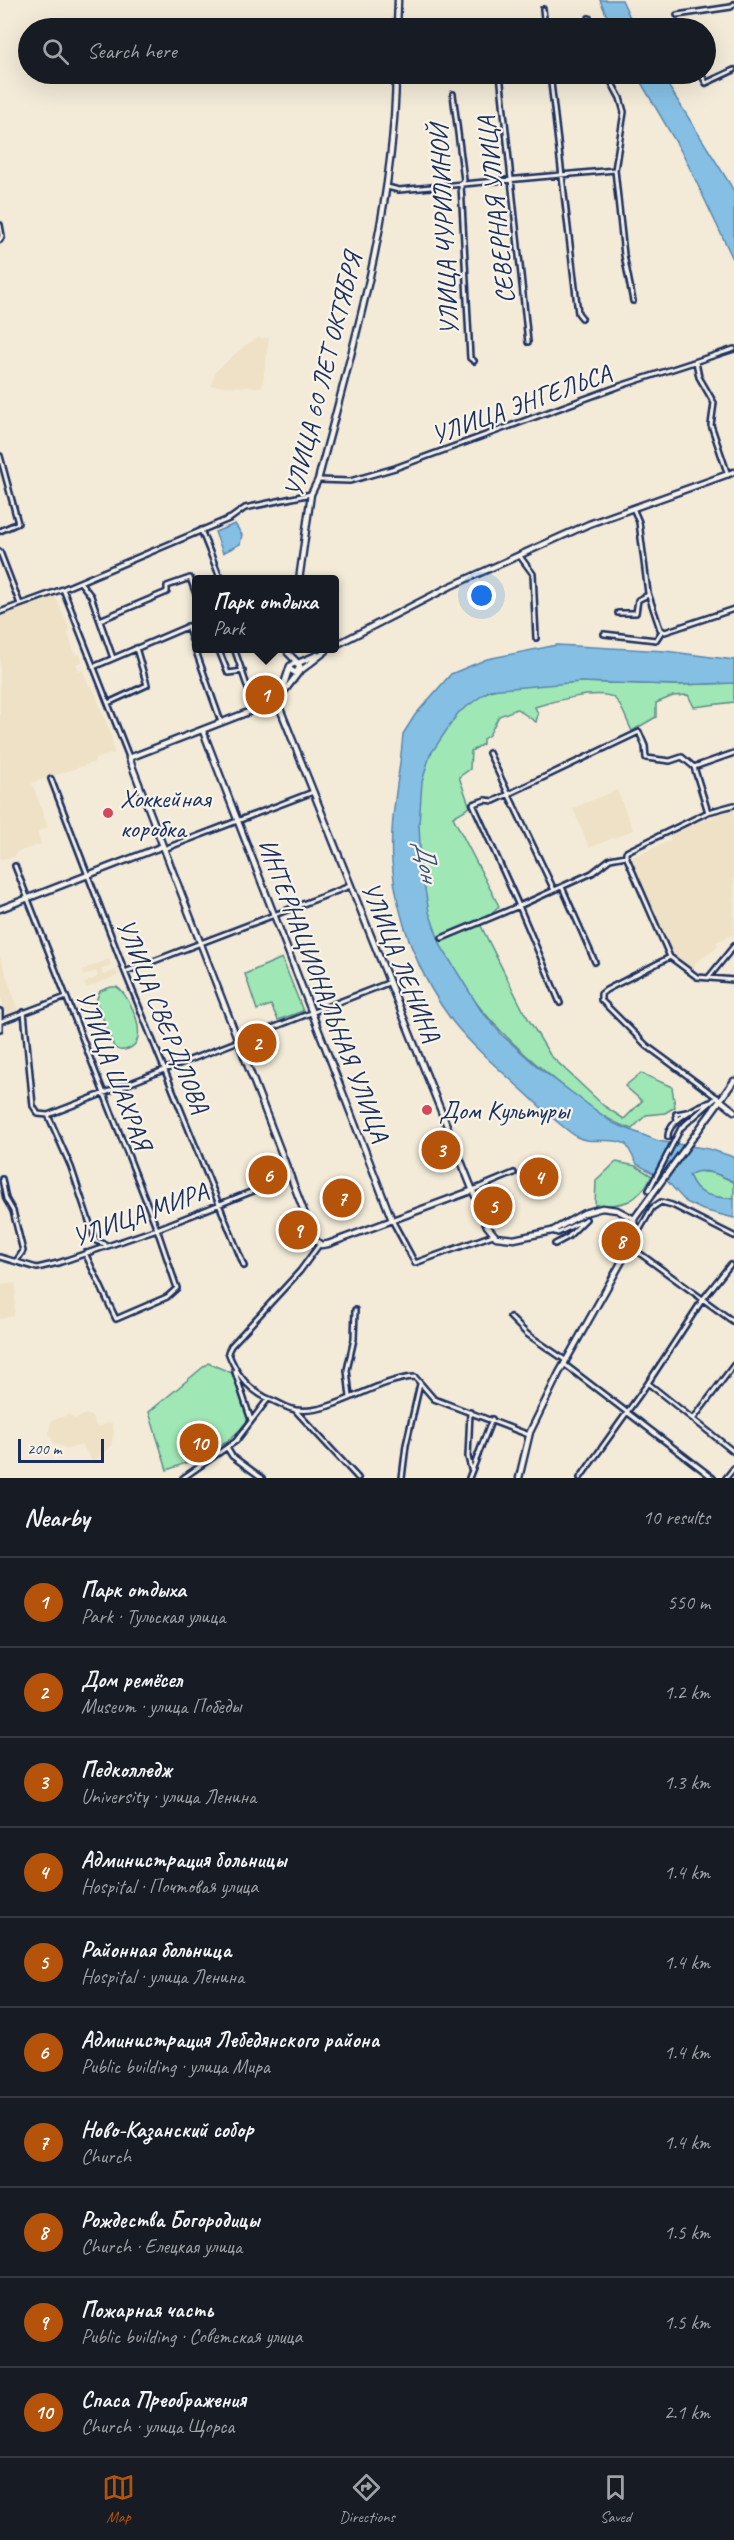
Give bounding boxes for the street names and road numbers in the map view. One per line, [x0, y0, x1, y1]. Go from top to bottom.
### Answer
street label: СЕВЕРНАЯ УЛИЦА [470, 113, 522, 305]
street label: УЛИЦА ЧУРИЛИНОЙ [422, 119, 466, 336]
street label: УЛИЦА 60 ЛЕТ ОКТЯБРЯ [277, 246, 370, 500]
street label: УЛИЦА ЭНГЕЛЬСА [427, 356, 616, 452]
street label: ИНТЕРНАЦИОНАЛЬНАЯ УЛИЦА [251, 834, 397, 1147]
street label: УЛИЦА ЛЕНИНА [354, 877, 448, 1048]
street label: УЛИЦА СВЕРДЛОВА [109, 914, 217, 1119]
street label: УЛИЦА ШАХРАЯ [69, 986, 161, 1158]
street label: УЛИЦА МИРА [68, 1174, 213, 1254]

